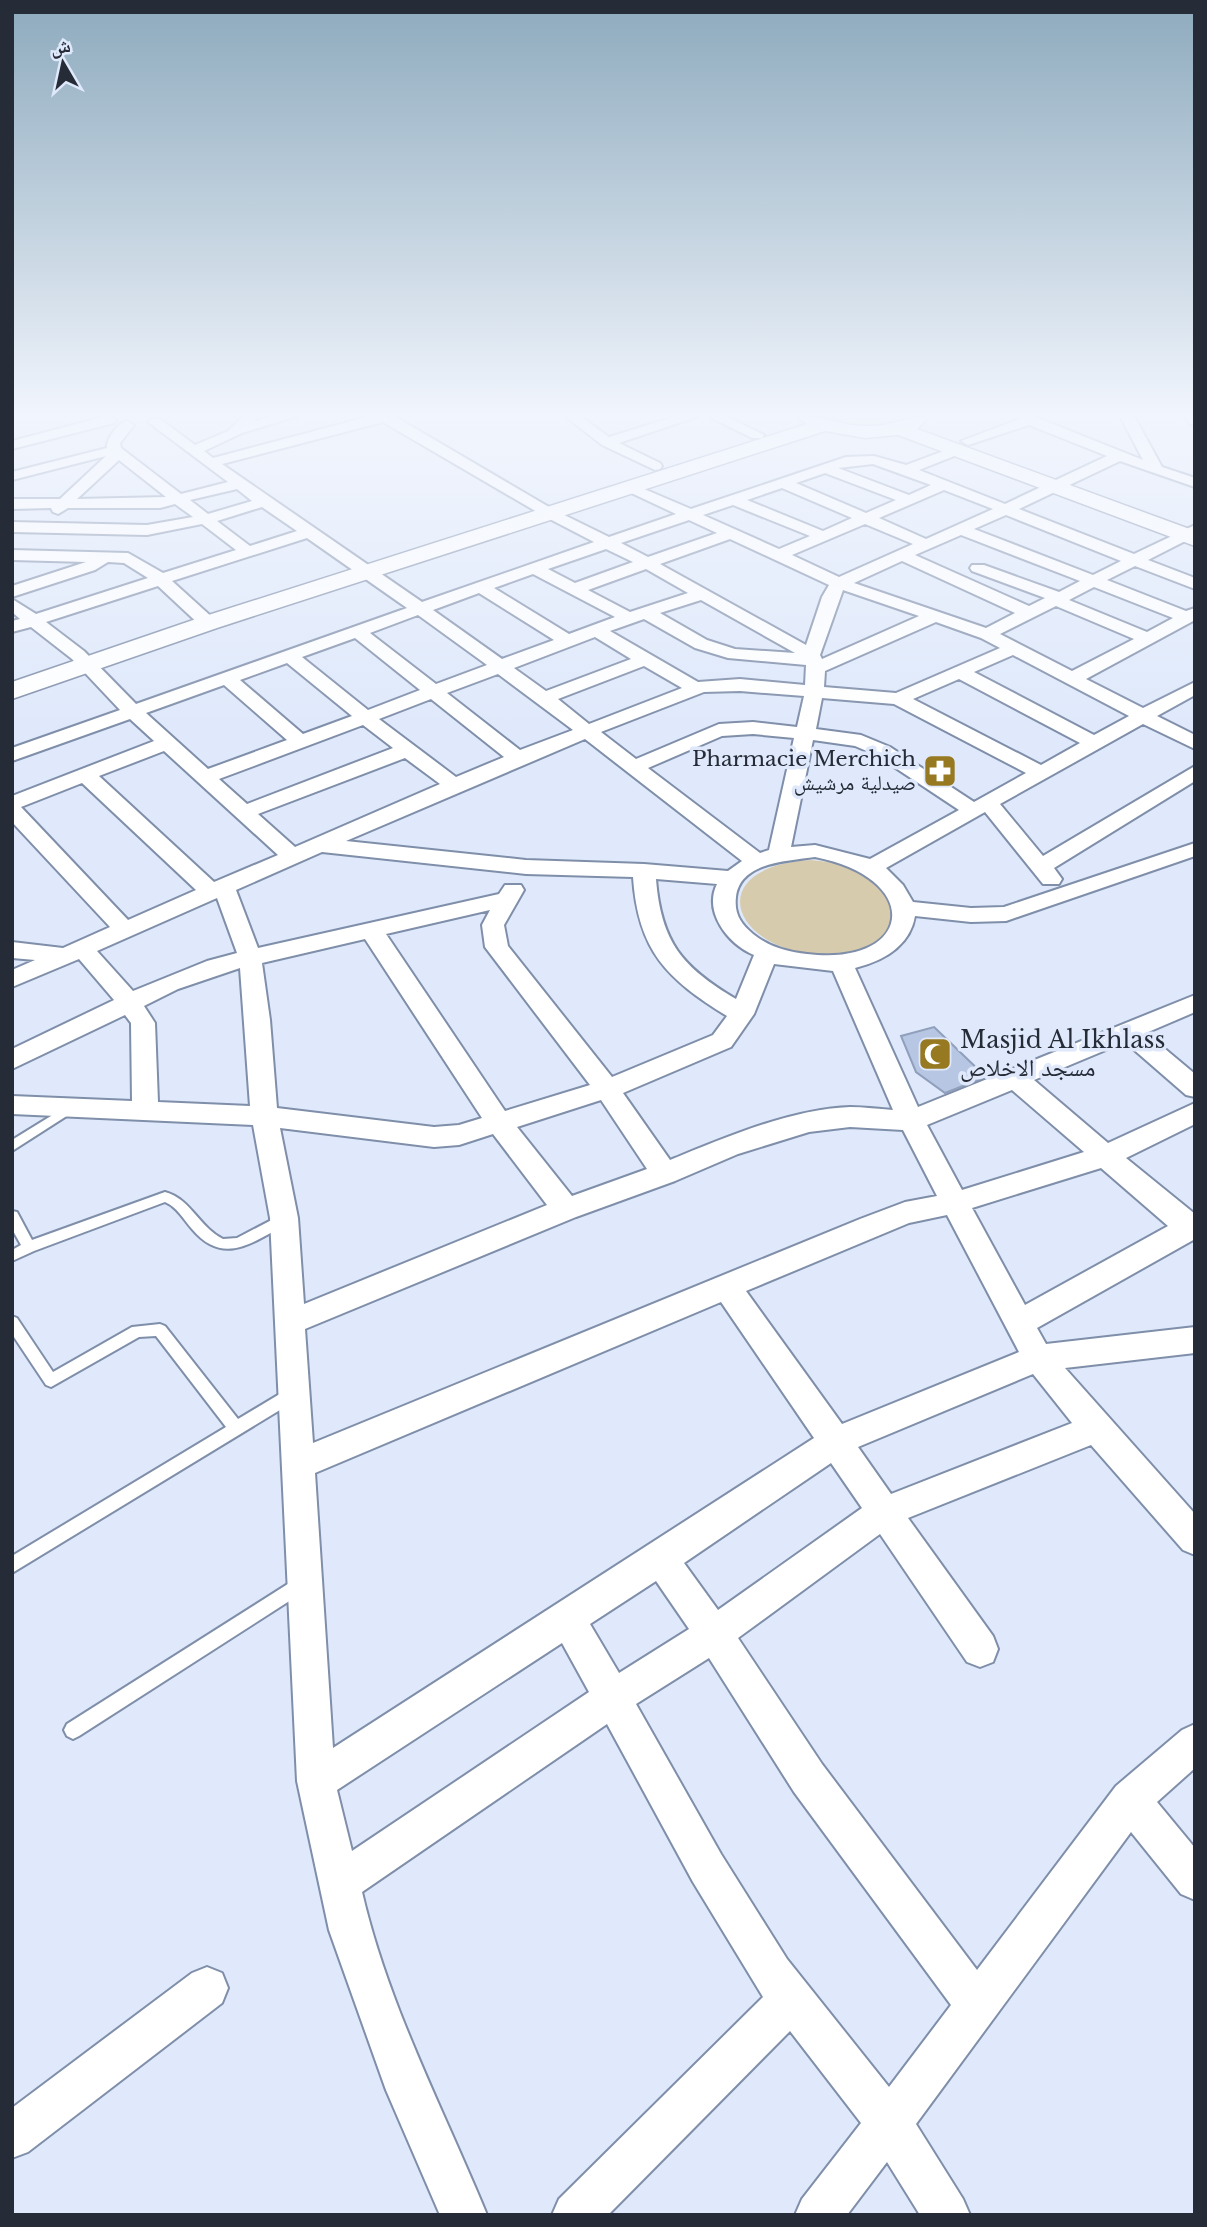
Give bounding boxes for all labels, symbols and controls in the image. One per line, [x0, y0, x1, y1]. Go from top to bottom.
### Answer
north arrow [28, 28, 98, 98]
text: ش [49, 34, 72, 60]
place label: Pharmacie Merchich صيدلية مرشيش [692, 746, 916, 796]
pharmacy icon: Pharmacie Merchich صيدلية مرشيش [921, 752, 959, 790]
place label: Masjid Al Ikhlass مسجد الاخلاص [960, 1025, 1165, 1082]
mosque icon: Masjid Al Ikhlass مسجد الاخلاص [916, 1035, 954, 1073]

